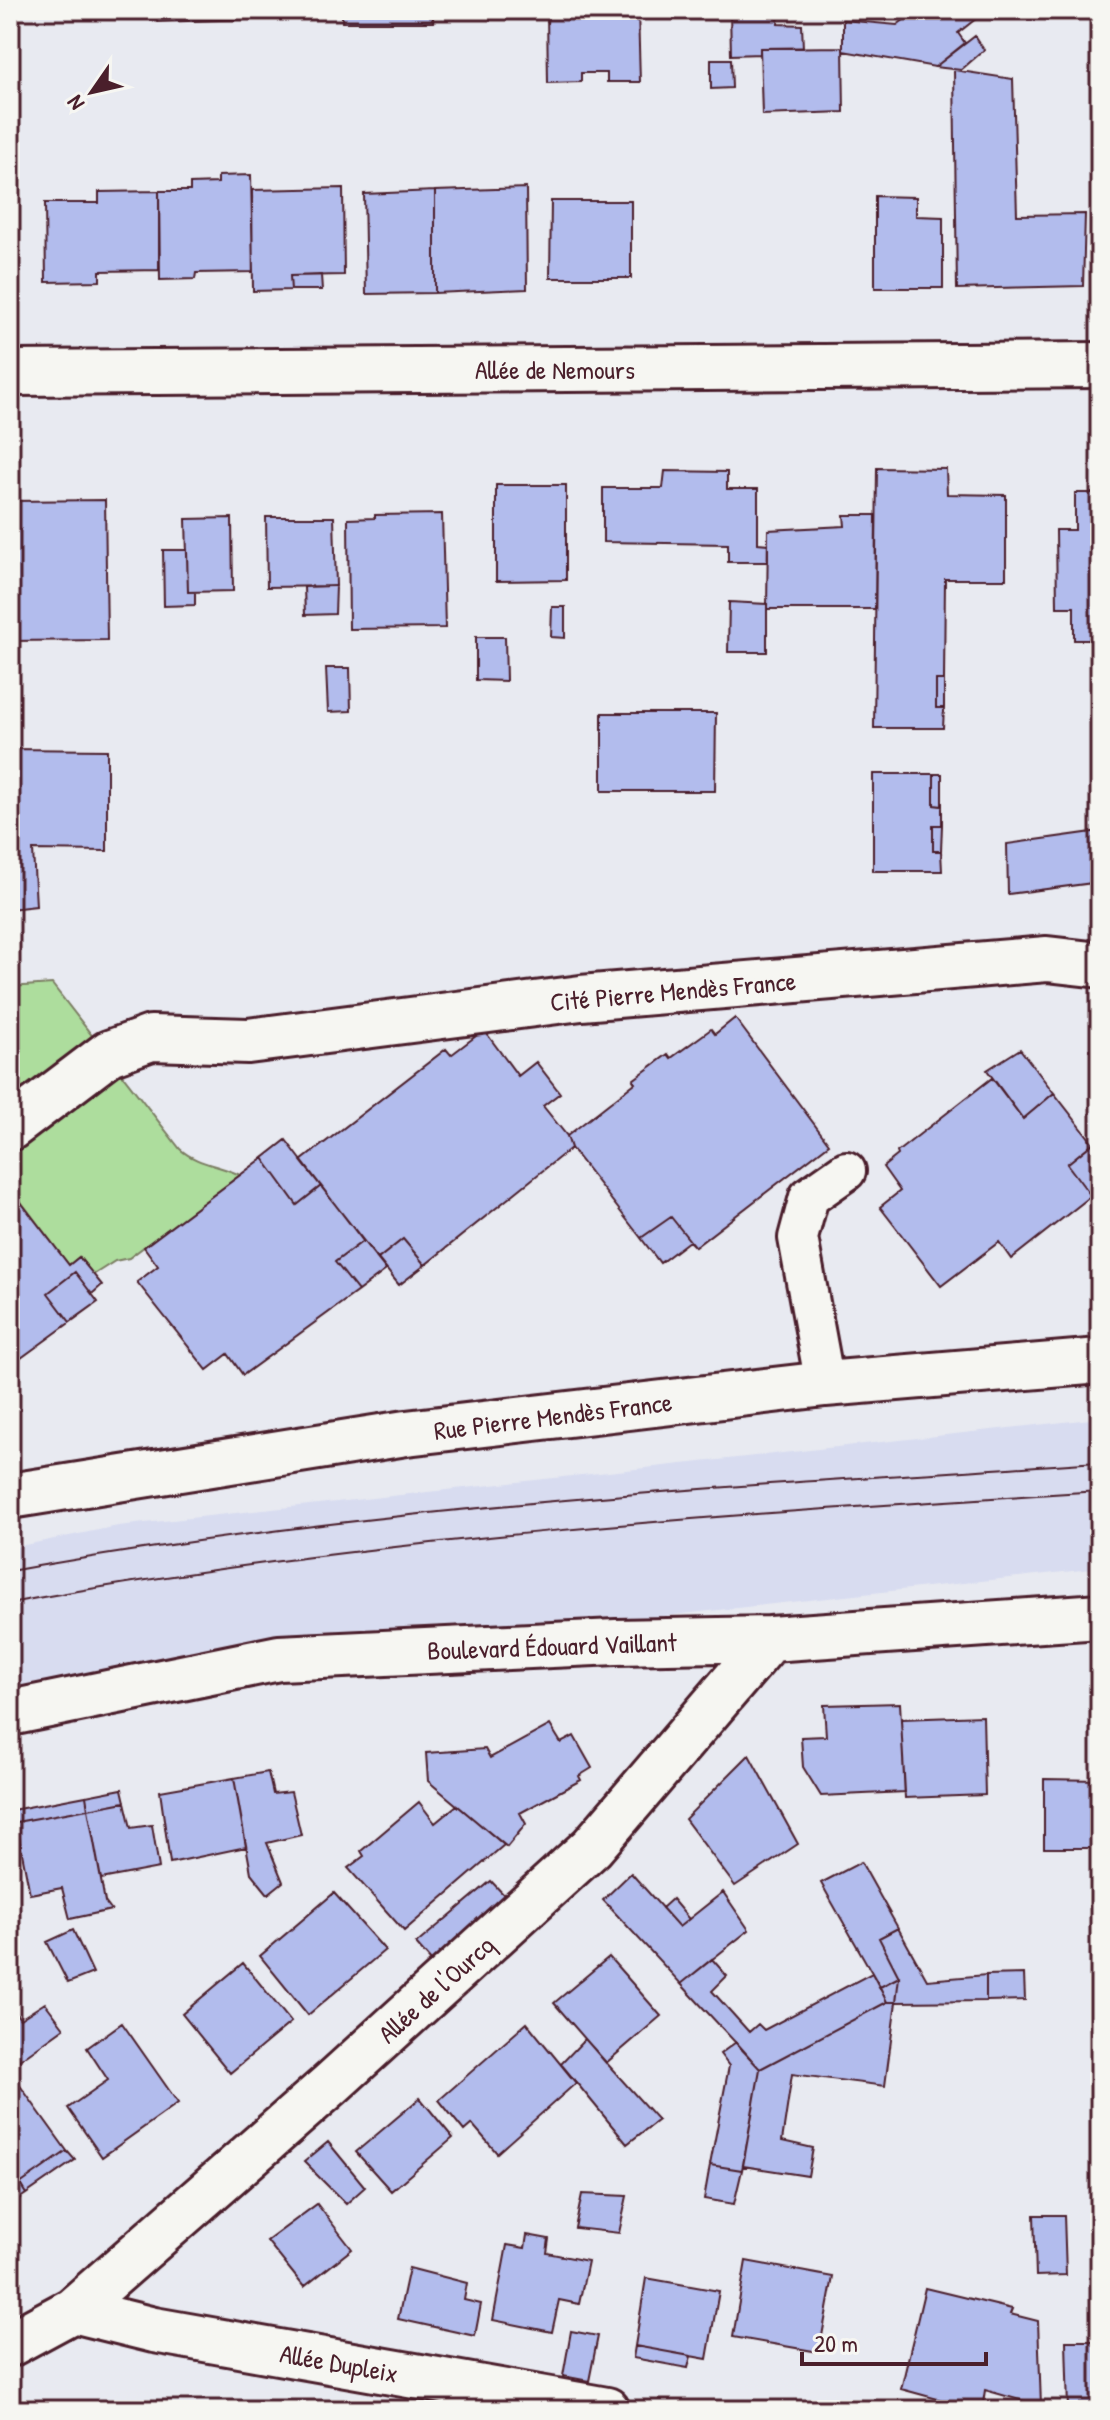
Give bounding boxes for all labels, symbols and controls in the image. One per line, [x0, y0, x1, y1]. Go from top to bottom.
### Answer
north arrow [52, 52, 132, 132]
text: N [60, 90, 91, 116]
street label: Allée de Nemours [475, 352, 635, 387]
street label: Cité Pierre Mendès France [549, 963, 797, 1019]
street label: Rue Pierre Mendès France [432, 1384, 674, 1448]
street label: Boulevard Édouard Vaillant [427, 1624, 678, 1668]
street label: Allée de l'Ourcq [370, 1927, 502, 2051]
scale bar [802, 2316, 986, 2366]
text: 20 m [814, 2327, 858, 2359]
street label: Allée Dupleix [277, 2335, 401, 2391]

